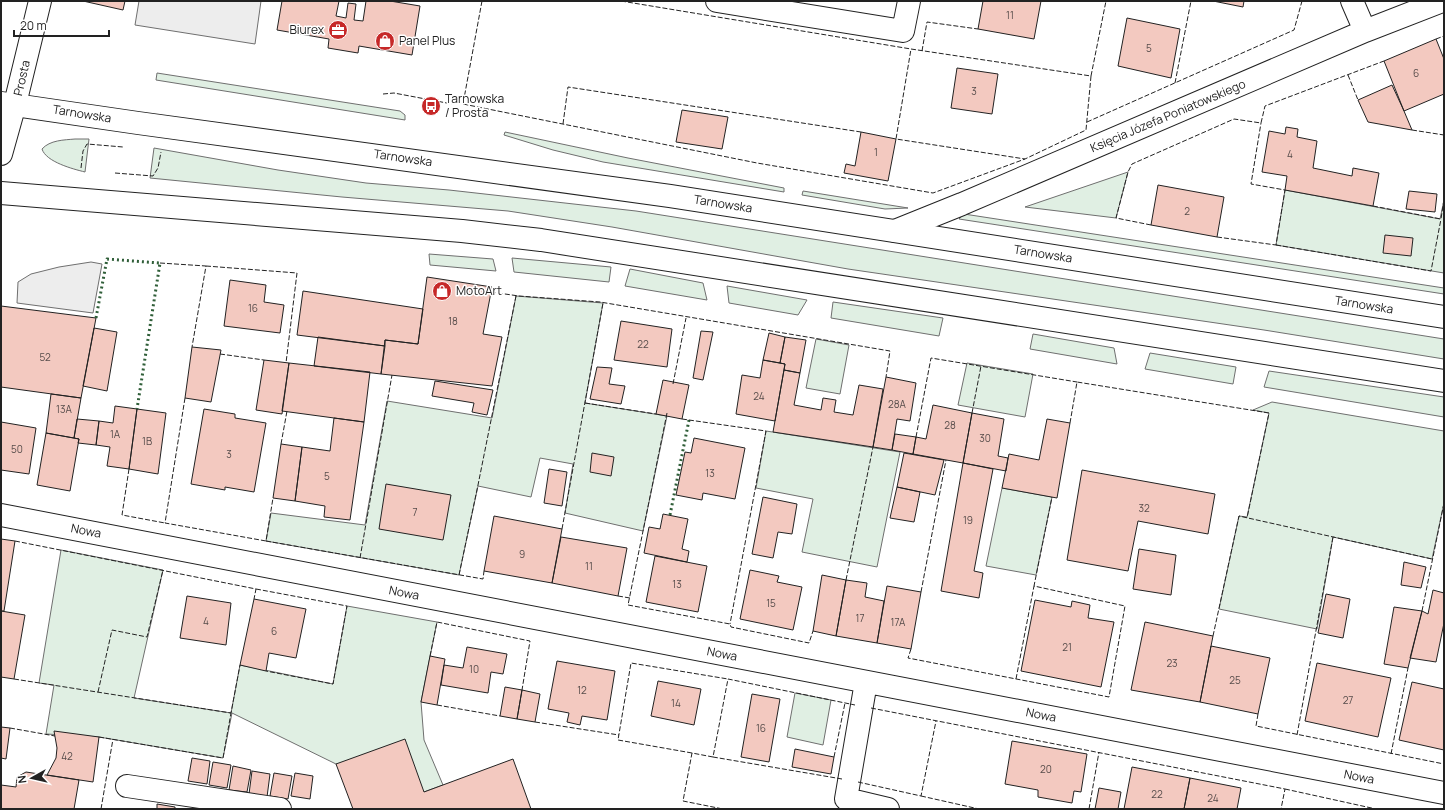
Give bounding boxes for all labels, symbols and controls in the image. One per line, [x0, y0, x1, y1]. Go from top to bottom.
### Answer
house number: 11 [1006, 8, 1014, 22]
scale bar [14, 12, 109, 38]
text: 20 m [20, 17, 47, 34]
office icon: Biurex [327, 19, 349, 41]
place label: Biurex [289, 21, 325, 38]
shop icon: Panel Plus [374, 30, 396, 52]
place label: Panel Plus [399, 32, 455, 49]
house number: 5 [1146, 41, 1152, 55]
street label: Prosta [9, 58, 34, 97]
house number: 6 [1413, 66, 1419, 80]
street label: Księcia Józefa Poniatowskiego [1087, 75, 1248, 156]
house number: 3 [971, 84, 977, 98]
place label: Tarnowska / Prosta [445, 90, 504, 121]
bus stop icon: Tarnowska / Prosta [420, 95, 442, 117]
street label: Tarnowska [52, 100, 113, 127]
street label: Tarnowska [373, 145, 434, 170]
house number: 1 [874, 145, 878, 159]
house number: 4 [1287, 147, 1293, 161]
street label: Tarnowska [693, 190, 754, 217]
house number: 2 [1184, 204, 1190, 218]
street label: Tarnowska [1013, 240, 1074, 267]
shop icon: MotoArt [431, 280, 453, 302]
place label: MotoArt [456, 282, 502, 299]
street label: Tarnowska [1334, 291, 1395, 318]
house number: 16 [248, 301, 258, 315]
house number: 18 [448, 314, 458, 328]
house number: 22 [637, 337, 649, 351]
house number: 52 [39, 350, 51, 364]
house number: 24 [753, 389, 765, 403]
house number: 28A [888, 397, 907, 411]
house number: 13A [56, 402, 73, 416]
house number: 28 [944, 418, 956, 432]
house number: 1A [110, 427, 121, 441]
house number: 30 [979, 431, 991, 445]
house number: 1B [142, 434, 152, 448]
house number: 50 [11, 442, 23, 456]
house number: 3 [226, 447, 232, 461]
house number: 13 [705, 466, 715, 480]
house number: 5 [324, 469, 330, 483]
house number: 32 [1138, 501, 1150, 515]
house number: 7 [412, 505, 418, 519]
house number: 19 [963, 513, 973, 527]
street label: Nowa [69, 519, 103, 542]
house number: 9 [519, 547, 525, 561]
house number: 11 [585, 559, 593, 573]
house number: 13 [672, 577, 682, 591]
street label: Nowa [387, 581, 421, 604]
house number: 15 [766, 596, 776, 610]
house number: 17 [856, 611, 864, 625]
house number: 4 [203, 614, 209, 628]
house number: 17A [891, 615, 906, 629]
house number: 6 [271, 624, 277, 638]
house number: 21 [1062, 640, 1072, 654]
street label: Nowa [705, 642, 739, 665]
house number: 23 [1166, 656, 1178, 670]
house number: 10 [469, 662, 479, 676]
house number: 25 [1229, 673, 1241, 687]
house number: 12 [577, 683, 587, 697]
house number: 27 [1343, 693, 1353, 707]
house number: 14 [671, 696, 681, 710]
street label: Nowa [1024, 703, 1058, 726]
house number: 16 [756, 721, 766, 735]
house number: 42 [61, 749, 73, 763]
north arrow [12, 758, 52, 798]
house number: 20 [1040, 762, 1052, 776]
street label: Nowa [1342, 765, 1376, 788]
text: N [14, 774, 30, 784]
house number: 22 [1151, 787, 1163, 801]
house number: 24 [1207, 791, 1219, 805]

